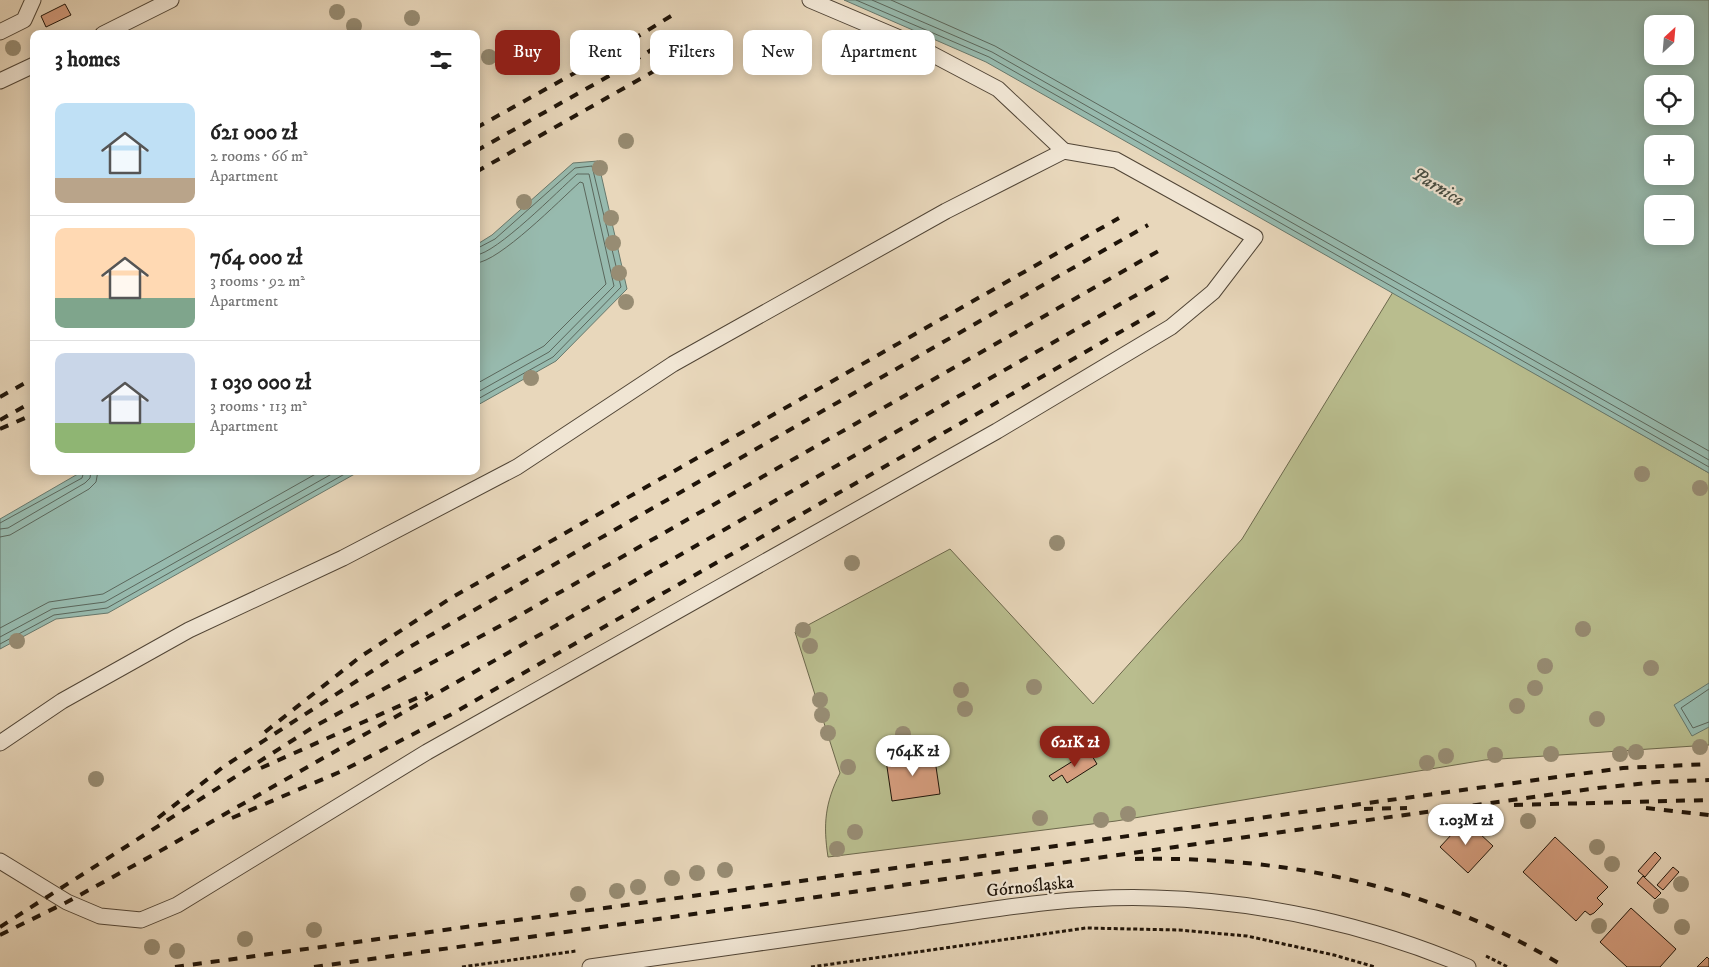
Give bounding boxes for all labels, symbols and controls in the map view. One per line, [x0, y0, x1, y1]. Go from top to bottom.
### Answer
north arrow [1644, 15, 1694, 65]
map controls [1644, 15, 1694, 245]
chip: Buy [495, 30, 560, 75]
chip: Rent [570, 30, 640, 75]
chip: Filters [650, 30, 733, 75]
chip: New [743, 30, 812, 75]
chip: Apartment [822, 30, 935, 75]
icon: filters [427, 46, 455, 74]
text: 3 homes [55, 47, 120, 73]
button: locate [1644, 75, 1694, 125]
text: 621 000 zł [210, 120, 297, 146]
icon: home [95, 123, 155, 183]
button: + [1644, 135, 1694, 185]
text: 2 rooms · 66 m² [210, 146, 308, 166]
water label: Parnica [1407, 162, 1469, 212]
text: Apartment [210, 166, 278, 186]
button: − [1644, 195, 1694, 245]
text: 764 000 zł [210, 245, 302, 271]
icon: home [95, 248, 155, 308]
text: 3 rooms · 92 m² [210, 271, 305, 291]
text: Apartment [210, 291, 278, 311]
text: 1 030 000 zł [210, 370, 311, 396]
icon: home [95, 373, 155, 433]
text: 3 rooms · 113 m² [210, 396, 307, 416]
text: Apartment [210, 416, 278, 436]
pin: 621K zł [1029, 726, 1121, 768]
text: 621K zł [1051, 732, 1099, 752]
pin: 764K zł [867, 734, 959, 777]
text: 764K zł [887, 741, 939, 761]
pin: 1.03M zł [1414, 804, 1518, 846]
text: 1.03M zł [1439, 810, 1493, 830]
street label: Górnośląska [985, 871, 1075, 903]

